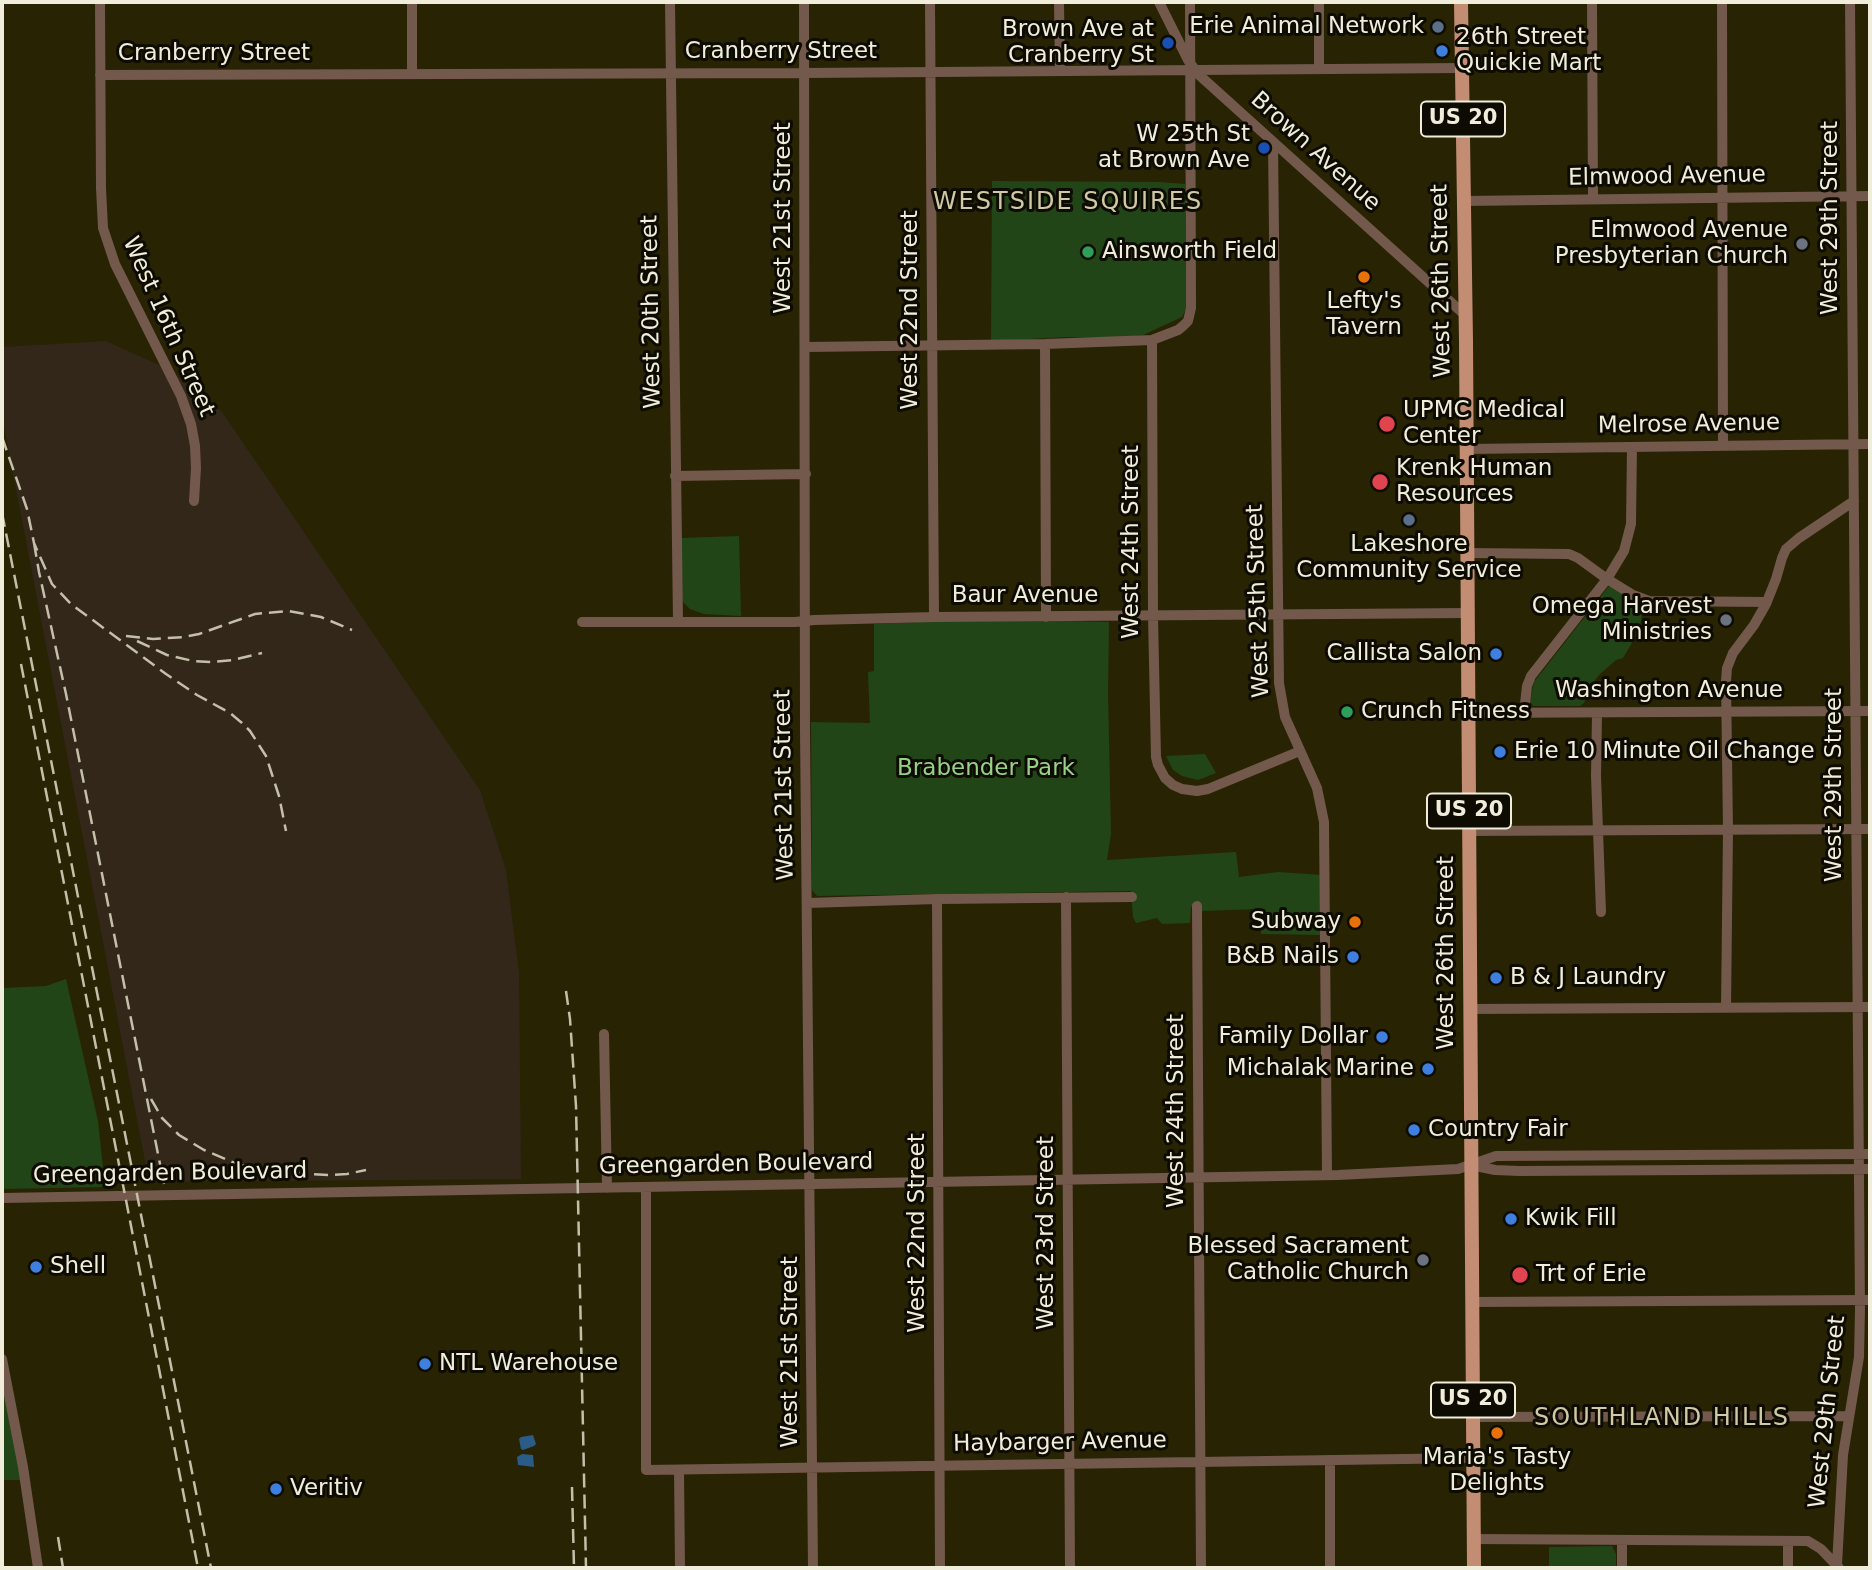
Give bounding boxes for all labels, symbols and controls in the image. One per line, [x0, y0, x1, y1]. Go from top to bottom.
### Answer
place label: Erie Animal Network [1189, 13, 1424, 41]
place label: Brown Ave at Cranberry St [1002, 16, 1154, 70]
marker: Erie Animal Network [1430, 19, 1446, 35]
place label: 26th Street Quickie Mart [1456, 24, 1601, 78]
marker: Brown Ave at Cranberry St [1160, 35, 1176, 51]
street label: Cranberry Street [685, 38, 877, 66]
street label: Cranberry Street [118, 40, 310, 68]
marker: 26th Street Quickie Mart [1434, 43, 1450, 59]
street label: Brown Avenue [1244, 87, 1386, 217]
road number: US 20 [1421, 102, 1505, 136]
place label: W 25th St at Brown Ave [1098, 121, 1250, 175]
street label: West 29th Street [1817, 121, 1845, 315]
street label: West 21st Street [770, 122, 798, 314]
marker: W 25th St at Brown Ave [1256, 140, 1272, 156]
street label: Elmwood Avenue [1568, 161, 1766, 193]
street label: West 26th Street [1427, 184, 1457, 378]
district label: WESTSIDE SQUIRES [935, 189, 1201, 217]
street label: West 22nd Street [897, 210, 925, 410]
street label: West 20th Street [637, 215, 667, 409]
place label: Elmwood Avenue Presbyterian Church [1555, 217, 1788, 271]
street label: West 16th Street [116, 233, 220, 421]
marker: Elmwood Avenue Presbyterian Church [1794, 236, 1810, 252]
place label: Ainsworth Field [1102, 238, 1277, 266]
marker: Ainsworth Field [1080, 244, 1096, 260]
marker: Lefty's Tavern [1356, 269, 1372, 285]
place label: Lefty's Tavern [1326, 288, 1402, 342]
place label: UPMC Medical Center [1403, 397, 1565, 451]
street label: Melrose Avenue [1598, 410, 1780, 440]
marker: UPMC Medical Center [1377, 414, 1397, 434]
street label: West 24th Street [1118, 445, 1146, 639]
place label: Krenk Human Resources [1396, 455, 1552, 509]
marker: Krenk Human Resources [1370, 472, 1390, 492]
street label: West 25th Street [1242, 504, 1276, 698]
marker: Lakeshore Community Service [1401, 512, 1417, 528]
place label: Lakeshore Community Service [1296, 531, 1522, 585]
street label: Baur Avenue [952, 582, 1098, 610]
place label: Omega Harvest Ministries [1532, 593, 1712, 647]
marker: Omega Harvest Ministries [1718, 612, 1734, 628]
place label: Callista Salon [1327, 640, 1482, 668]
marker: Callista Salon [1488, 646, 1504, 662]
street label: Washington Avenue [1555, 677, 1783, 705]
street label: West 29th Street [1821, 688, 1849, 882]
street label: West 21st Street [770, 689, 800, 881]
place label: Crunch Fitness [1361, 698, 1530, 726]
marker: Crunch Fitness [1339, 704, 1355, 720]
place label: Erie 10 Minute Oil Change [1514, 738, 1815, 766]
marker: Erie 10 Minute Oil Change [1492, 744, 1508, 760]
park label: Brabender Park [897, 755, 1075, 783]
road number: US 20 [1427, 794, 1511, 828]
street label: West 26th Street [1433, 856, 1461, 1050]
place label: Subway [1251, 908, 1341, 936]
marker: Subway [1347, 914, 1363, 930]
place label: B&B Nails [1226, 943, 1339, 971]
marker: B&B Nails [1345, 949, 1361, 965]
place label: B & J Laundry [1510, 964, 1666, 992]
marker: B & J Laundry [1488, 970, 1504, 986]
street label: West 24th Street [1163, 1014, 1191, 1208]
place label: Family Dollar [1219, 1023, 1368, 1051]
marker: Family Dollar [1374, 1029, 1390, 1045]
place label: Michalak Marine [1227, 1055, 1414, 1083]
marker: Michalak Marine [1420, 1061, 1436, 1077]
place label: Country Fair [1428, 1116, 1568, 1144]
marker: Country Fair [1406, 1122, 1422, 1138]
street label: West 22nd Street [904, 1133, 932, 1333]
street label: West 23rd Street [1033, 1136, 1061, 1330]
street label: Greengarden Boulevard [599, 1149, 873, 1181]
street label: Greengarden Boulevard [33, 1158, 307, 1190]
place label: Kwik Fill [1525, 1205, 1617, 1233]
marker: Kwik Fill [1503, 1211, 1519, 1227]
place label: Blessed Sacrament Catholic Church [1188, 1233, 1409, 1287]
marker: Blessed Sacrament Catholic Church [1415, 1252, 1431, 1268]
place label: Shell [50, 1253, 106, 1281]
street label: West 21st Street [777, 1256, 805, 1448]
marker: Shell [28, 1259, 44, 1275]
place label: Trt of Erie [1536, 1261, 1646, 1289]
marker: Trt of Erie [1510, 1265, 1530, 1285]
street label: West 29th Street [1804, 1314, 1852, 1510]
place label: NTL Warehouse [439, 1350, 618, 1378]
marker: NTL Warehouse [417, 1356, 433, 1372]
road number: US 20 [1431, 1382, 1515, 1418]
district label: SOUTHLAND HILLS [1536, 1405, 1788, 1433]
marker: Maria's Tasty Delights [1489, 1425, 1505, 1441]
street label: Haybarger Avenue [953, 1427, 1167, 1459]
place label: Maria's Tasty Delights [1423, 1444, 1571, 1498]
place label: Veritiv [290, 1475, 363, 1503]
marker: Veritiv [268, 1481, 284, 1497]

